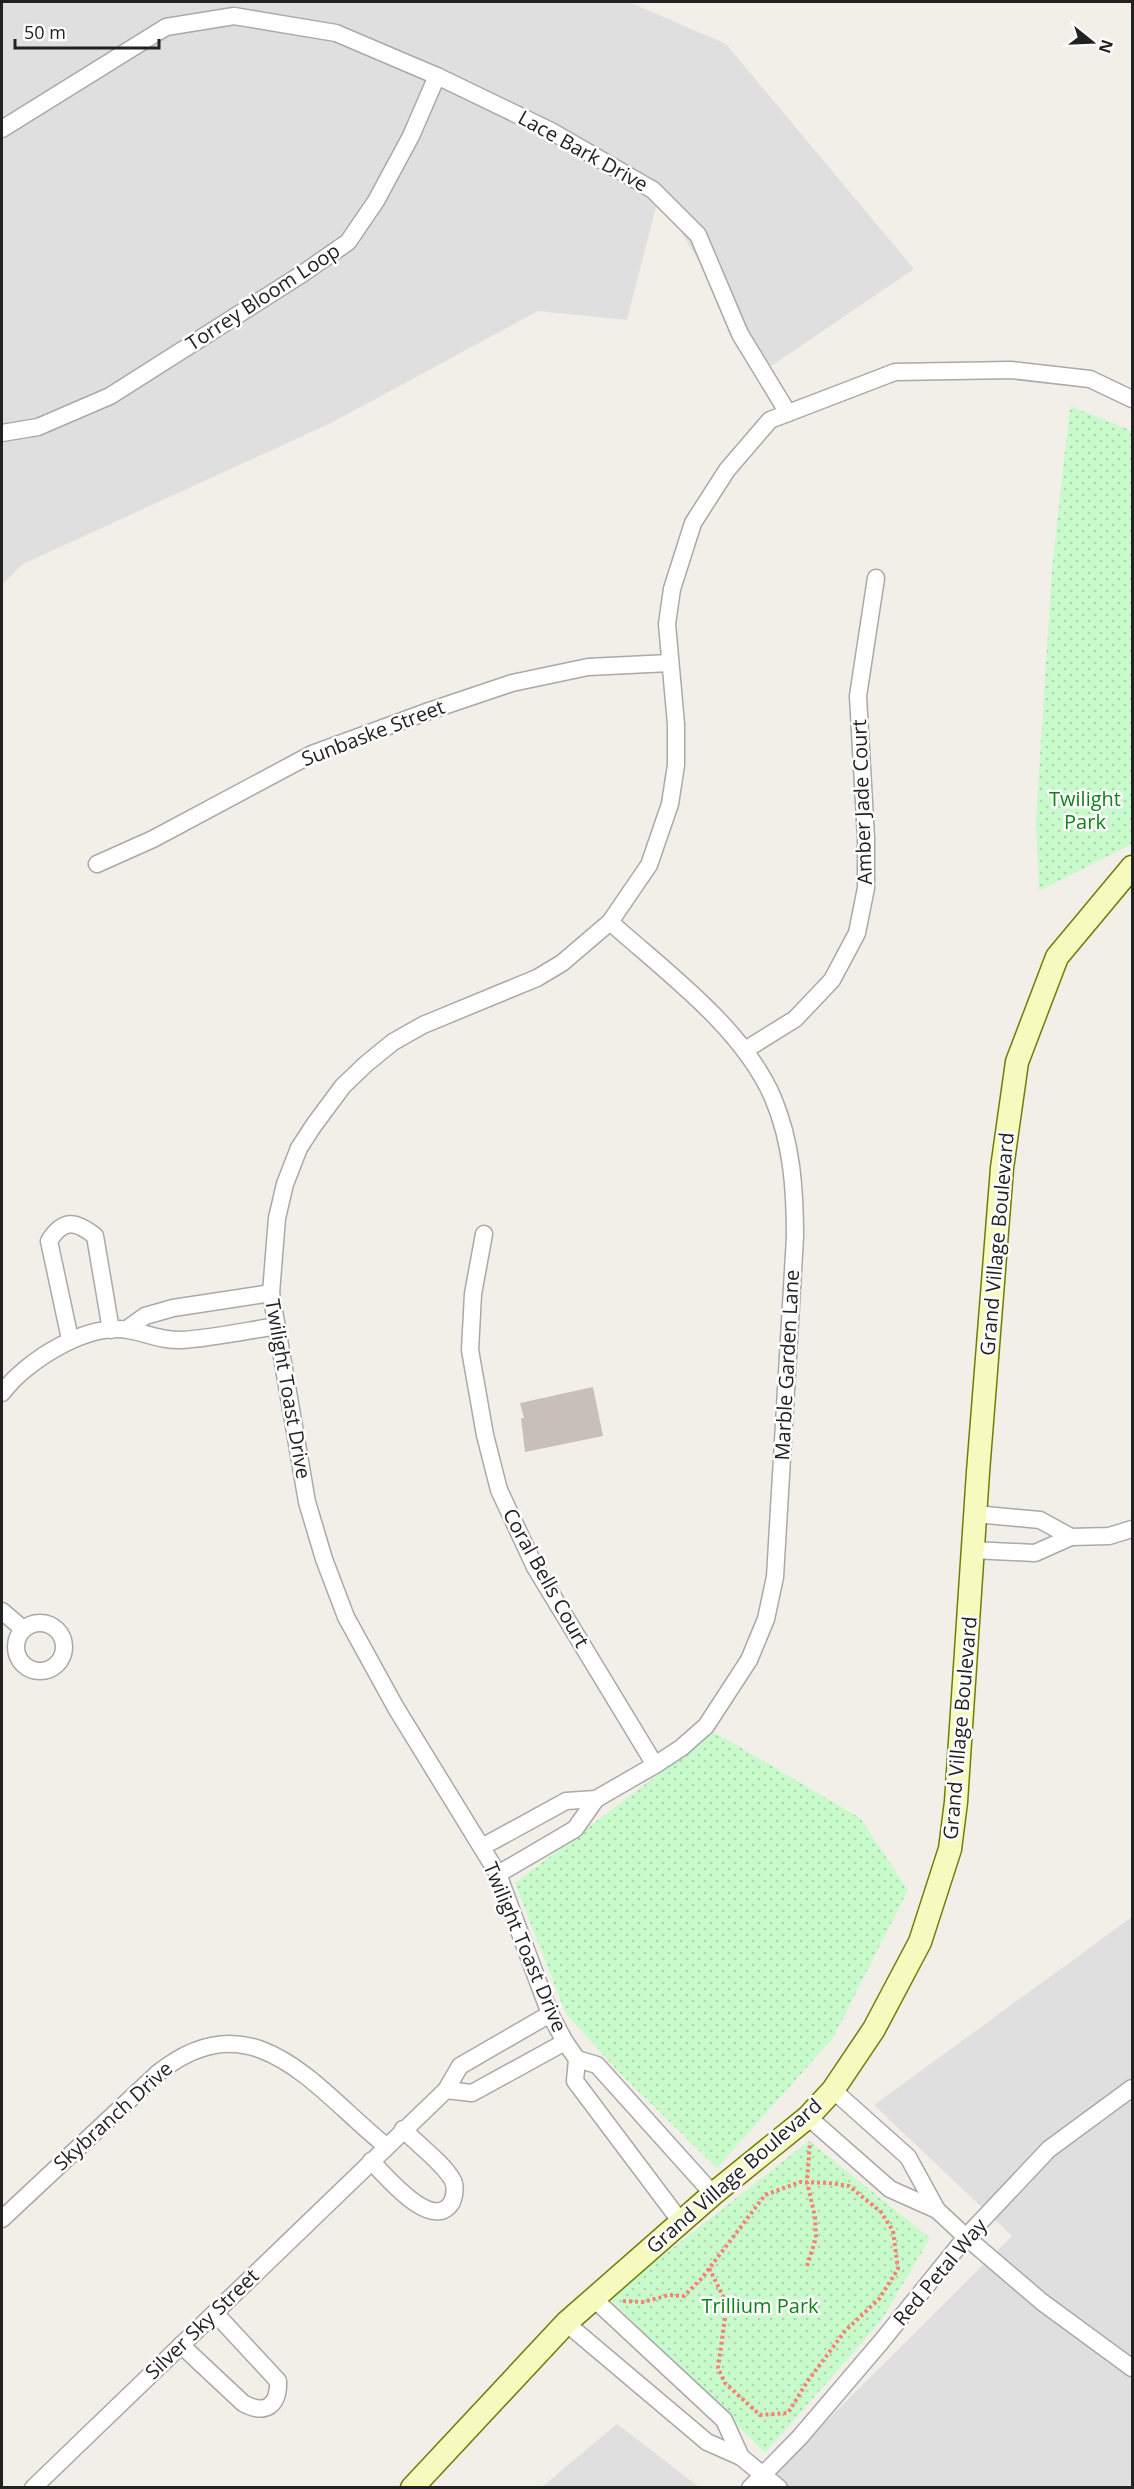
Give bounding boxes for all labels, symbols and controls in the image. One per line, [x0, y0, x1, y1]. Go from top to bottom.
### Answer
scale bar [15, 12, 159, 50]
north arrow [1062, 12, 1122, 72]
text: 50 m [24, 20, 66, 44]
text: N [1094, 37, 1119, 56]
street label: Lace Bark Drive [514, 104, 653, 197]
street label: Torrey Bloom Loop [181, 237, 345, 356]
street label: Sunbaske Street [297, 693, 448, 772]
street label: Amber Jade Court [845, 719, 878, 885]
park label: Twilight Park [1049, 785, 1121, 835]
street label: Grand Village Boulevard [973, 1131, 1020, 1357]
street label: Marble Garden Lane [768, 1269, 805, 1461]
street label: Twilight Toast Drive [259, 1297, 318, 1481]
street label: Coral Bells Court [497, 1503, 596, 1652]
street label: Grand Village Boulevard [936, 1615, 983, 1841]
street label: Twilight Toast Drive [477, 1858, 573, 2036]
street label: Skybranch Drive [47, 2055, 178, 2176]
street label: Grand Village Boulevard [640, 2092, 827, 2259]
street label: Red Petal Way [887, 2212, 993, 2331]
street label: Silver Sky Street [139, 2262, 264, 2385]
park label: Trillium Park [701, 2292, 819, 2319]

